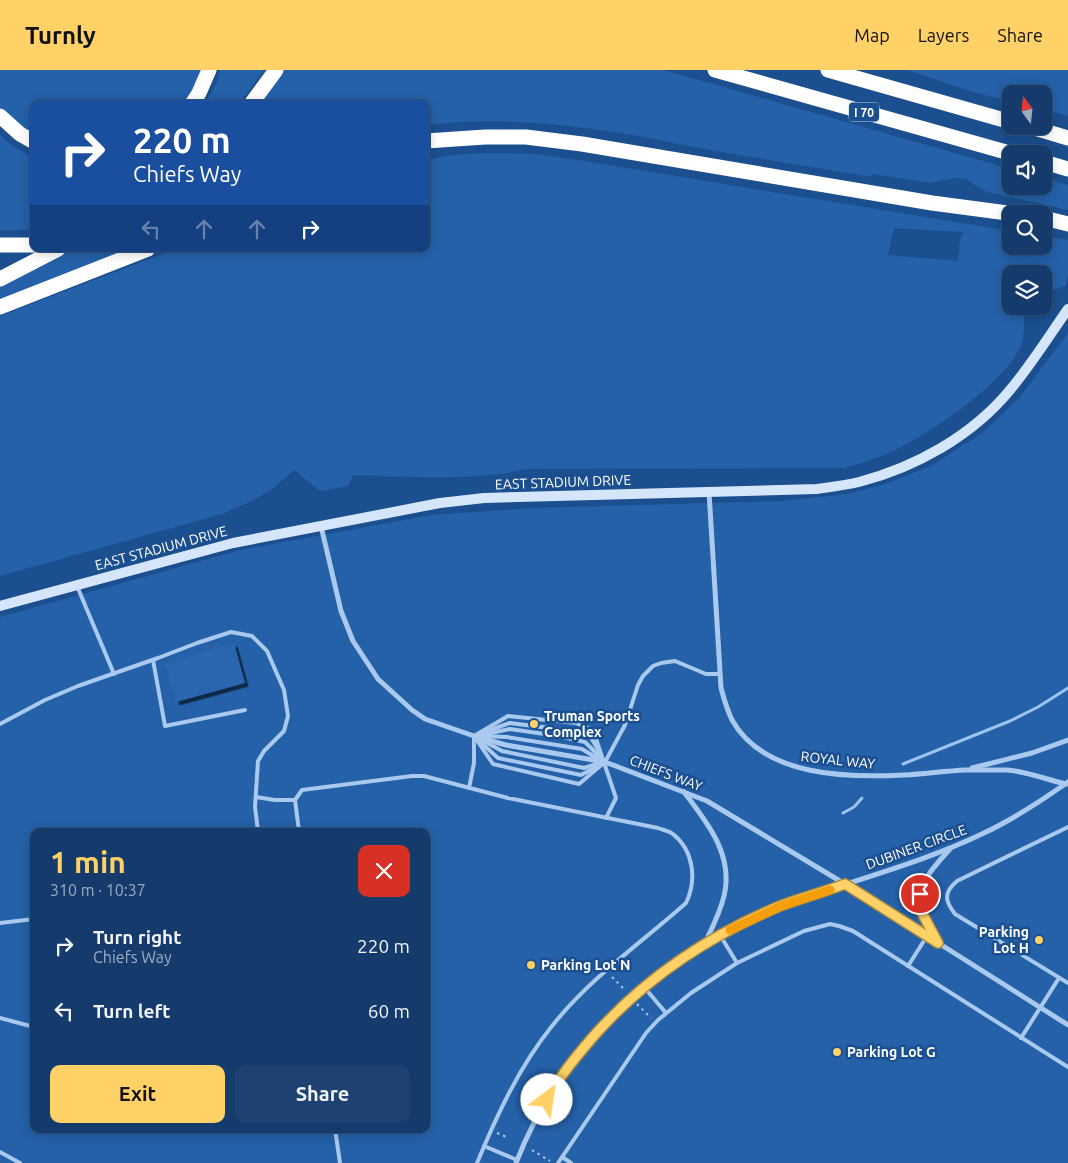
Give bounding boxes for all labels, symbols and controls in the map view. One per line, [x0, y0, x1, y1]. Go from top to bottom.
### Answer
text: Turnly [25, 22, 96, 49]
text: Map [854, 25, 890, 45]
text: Layers [918, 25, 969, 45]
text: Share [997, 25, 1043, 45]
north arrow [1002, 85, 1052, 135]
map controls [1002, 85, 1052, 315]
road number: I 70 [849, 102, 879, 122]
icon: right [50, 120, 115, 185]
text: 220 m [133, 120, 231, 160]
button: sound [1002, 145, 1052, 195]
text: Chiefs Way [133, 161, 241, 186]
button: search [1002, 205, 1052, 255]
icon: left [137, 215, 165, 243]
icon: ahead [190, 215, 218, 243]
icon: ahead [243, 215, 271, 243]
icon: right [296, 215, 324, 243]
button: layers [1002, 265, 1052, 315]
street label: EAST STADIUM DRIVE [495, 472, 632, 492]
street label: EAST STADIUM DRIVE [93, 523, 229, 573]
place label: Truman Sports Complex [544, 708, 640, 740]
marker: Truman Sports Complex [528, 718, 540, 730]
street label: ROYAL WAY [800, 748, 876, 772]
street label: CHIEFS WAY [627, 752, 705, 794]
street label: DUBINER CIRCLE [863, 821, 969, 873]
text: 1 min [50, 845, 126, 879]
button: close [358, 845, 410, 897]
pin [899, 873, 941, 915]
icon: arrive [906, 880, 934, 908]
text: 310 m · 10:37 [50, 881, 146, 899]
place label: Parking Lot H [979, 924, 1029, 956]
text: Turn right [93, 926, 181, 948]
icon: right [50, 932, 78, 960]
marker: Parking Lot H [1033, 934, 1045, 946]
text: 220 m [357, 935, 410, 957]
text: Chiefs Way [93, 948, 172, 966]
place label: Parking Lot N [541, 957, 630, 973]
marker: Parking Lot N [525, 959, 537, 971]
icon: left [50, 997, 78, 1025]
text: Turn left [93, 1000, 171, 1022]
text: 60 m [368, 1000, 410, 1022]
place label: Parking Lot G [847, 1044, 936, 1060]
marker: Parking Lot G [831, 1046, 843, 1058]
button: Exit [50, 1065, 225, 1123]
button: Share [235, 1065, 410, 1123]
position arrow [520, 1073, 572, 1125]

